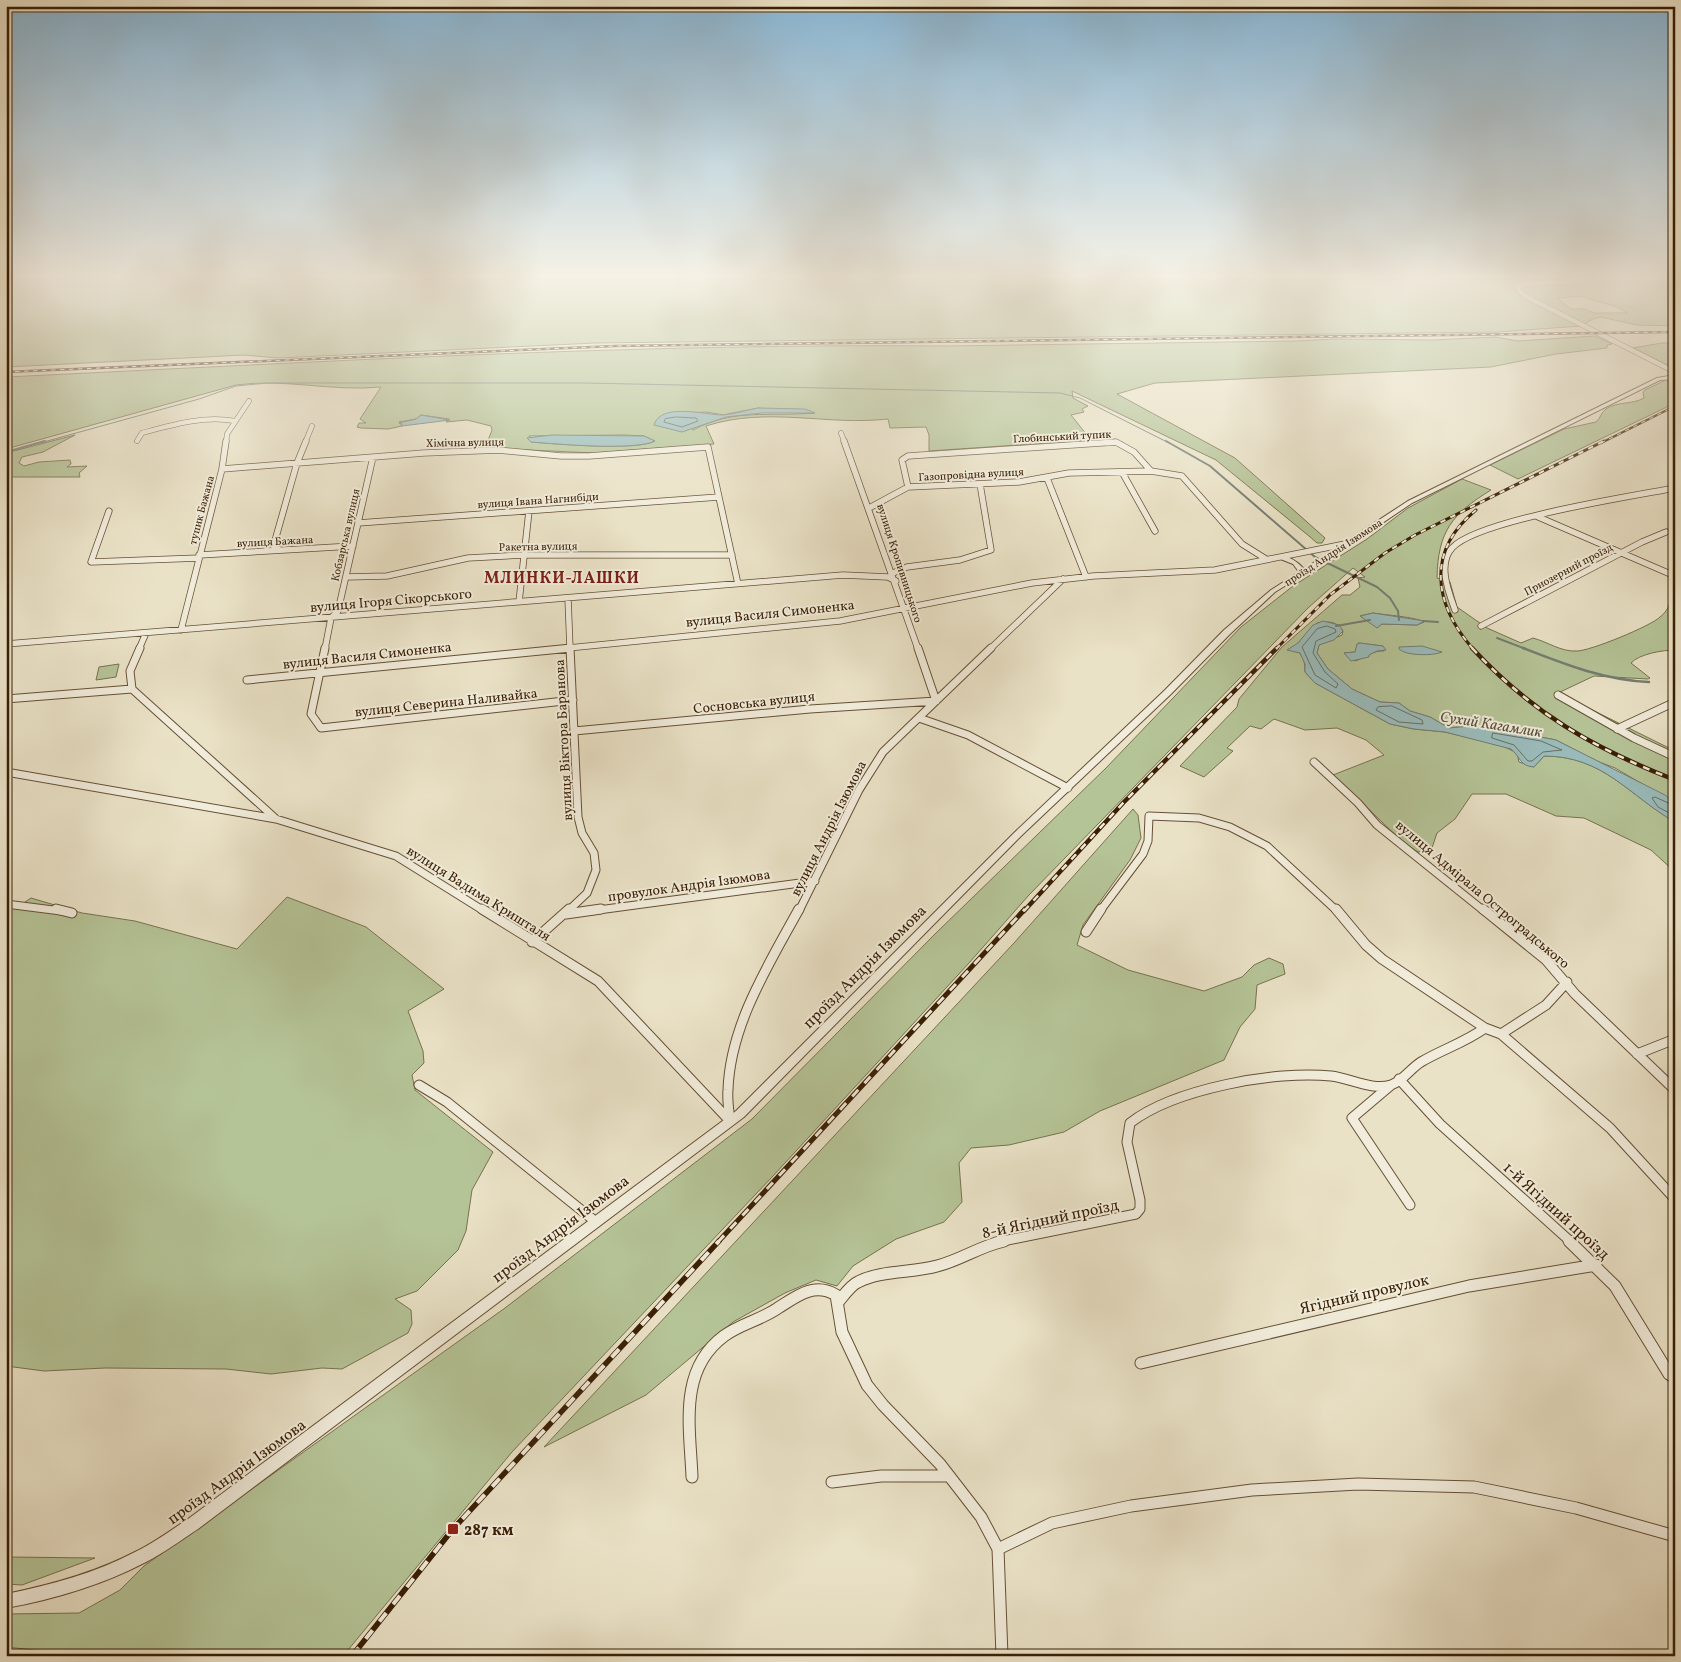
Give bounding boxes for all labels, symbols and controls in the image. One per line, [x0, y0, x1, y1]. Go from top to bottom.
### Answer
street label: Глобинський тупик [1013, 427, 1112, 448]
street label: Хімічна вулиця [426, 435, 504, 452]
street label: Газопровідна вулиця [918, 465, 1024, 486]
street label: тупик Бажана [186, 474, 219, 547]
street label: Кобзарська вулиця [329, 487, 364, 583]
street label: вулиця Івана Нагнибіди [477, 490, 600, 513]
street label: вулиця Кропивницького [872, 502, 925, 625]
street label: проїзд Андрія Ізюмова [1282, 516, 1386, 591]
street label: вулиця Бажана [236, 533, 314, 552]
street label: Ракетна вулиця [499, 539, 578, 556]
street label: Приозерний проїзд [1522, 540, 1616, 600]
district label: МЛИНКИ-ЛАШКИ [484, 568, 640, 590]
street label: вулиця Ігоря Сікорського [309, 585, 473, 618]
street label: вулиця Василя Симоненка [685, 596, 856, 633]
street label: вулиця Василя Симоненка [282, 638, 453, 675]
street label: вулиця Віктора Баранова [551, 659, 578, 821]
street label: вулиця Северина Наливайка [354, 684, 539, 723]
street label: Сосновська вулиця [692, 688, 816, 719]
water label: Сухий Кагамлик [1438, 707, 1544, 744]
street label: вулиця Андрія Ізюмова [787, 758, 872, 900]
street label: вулиця Адмірала Остроградського [1391, 817, 1573, 974]
street label: вулиця Вадима Кришталя [402, 842, 554, 946]
street label: провулок Андрія Ізюмова [607, 866, 772, 907]
street label: проїзд Андрія Ізюмова [799, 901, 932, 1034]
street label: 1-й Ягідний проїзд [1497, 1158, 1614, 1265]
street label: проїзд Андрія Ізюмова [488, 1171, 634, 1289]
street label: 8-й Ягідний проїзд [980, 1195, 1121, 1245]
street label: Ягідний провулок [1298, 1269, 1432, 1321]
street label: проїзд Андрія Ізюмова [163, 1415, 311, 1530]
place label: 287 км [464, 1520, 513, 1542]
marker: 287 км [446, 1522, 460, 1536]

